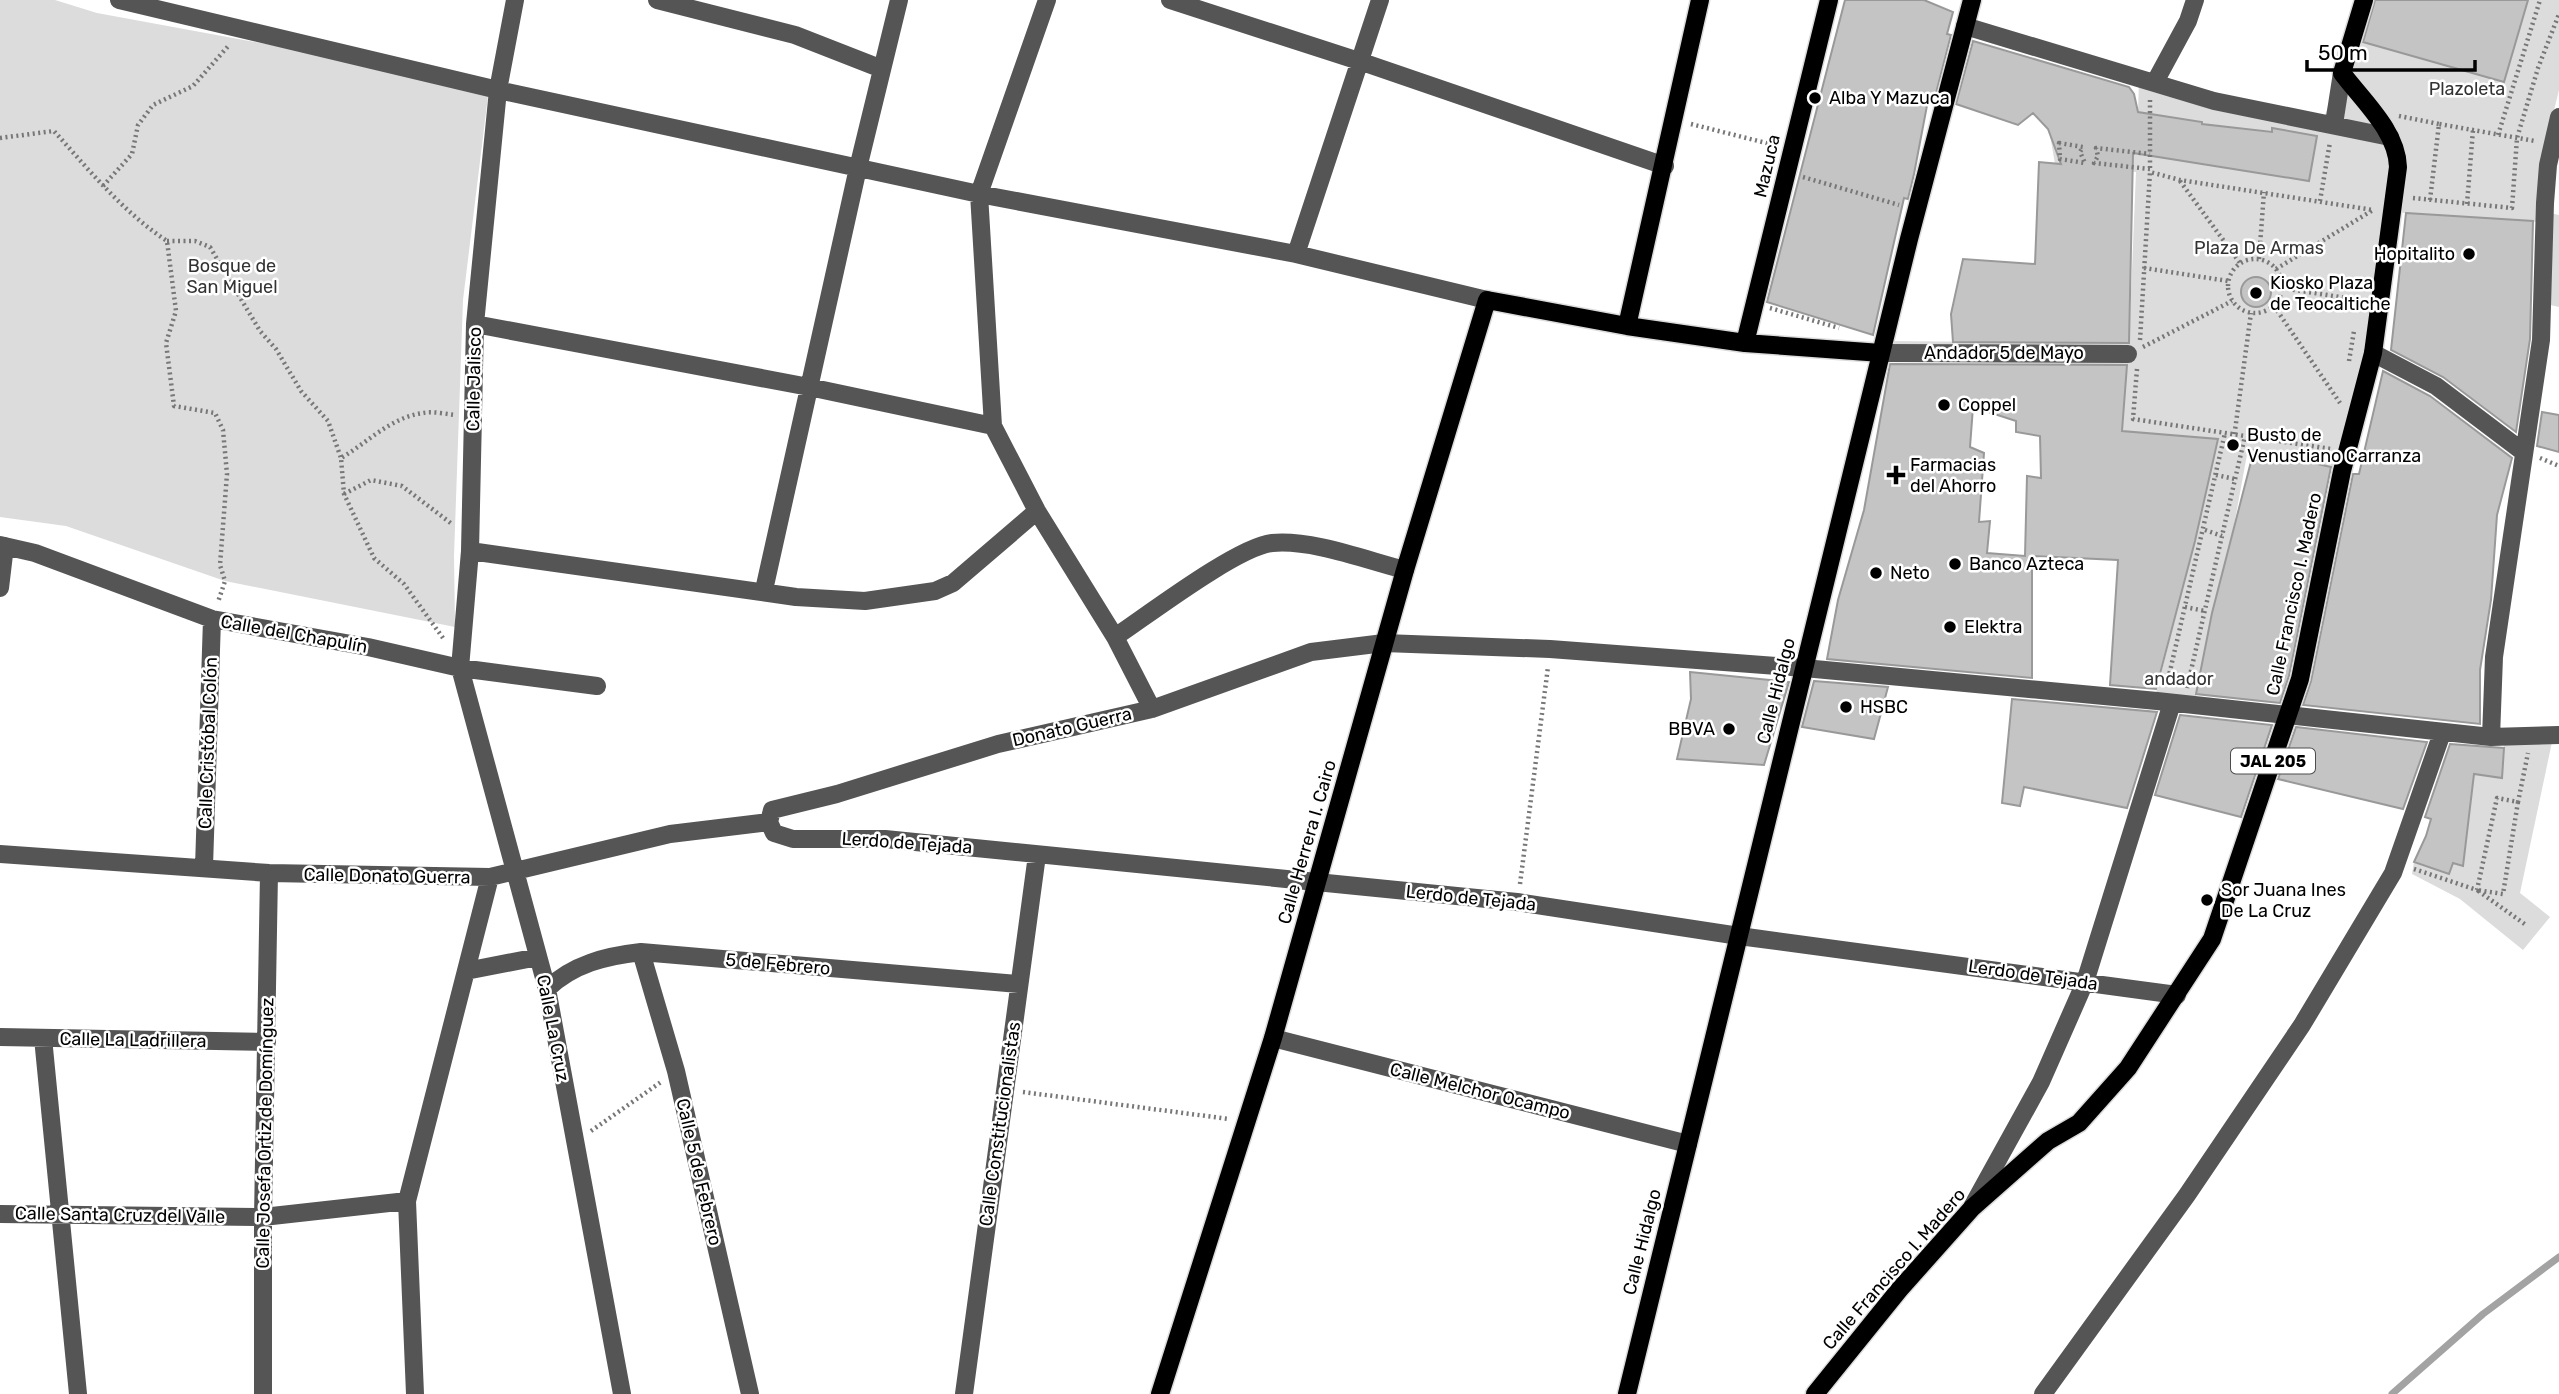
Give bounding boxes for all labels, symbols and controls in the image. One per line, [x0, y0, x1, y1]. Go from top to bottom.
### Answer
scale bar [2307, 28, 2475, 72]
text: 50 m [2318, 40, 2368, 65]
park label: Plazoleta [2429, 78, 2505, 100]
place label: Alba Y Mazuca [1829, 87, 1950, 109]
marker: Alba Y Mazuca [1807, 90, 1823, 106]
street label: Mazuca [1749, 132, 1785, 200]
park label: Plaza De Armas [2194, 237, 2324, 259]
place label: Hopitalito [2374, 243, 2455, 265]
marker: Hopitalito [2461, 246, 2477, 262]
park label: Bosque de San Miguel [186, 255, 278, 298]
place label: Kiosko Plaza de Teocaltiche [2270, 272, 2390, 315]
marker: Kiosko Plaza de Teocaltiche [2248, 285, 2264, 301]
street label: Calle Jalisco [462, 327, 486, 431]
street label: Andador 5 de Mayo [1924, 342, 2084, 364]
place label: Coppel [1958, 394, 2016, 416]
marker: Coppel [1936, 397, 1952, 413]
place label: Busto de Venustiano Carranza [2247, 424, 2421, 467]
marker: Busto de Venustiano Carranza [2225, 437, 2241, 453]
place label: Farmacias del Ahorro [1910, 454, 1996, 497]
marker: Farmacias del Ahorro [1888, 467, 1904, 483]
street label: Calle Francisco I. Madero [2262, 491, 2326, 697]
place label: Banco Azteca [1969, 553, 2084, 575]
marker: Banco Azteca [1947, 556, 1963, 572]
place label: Neto [1890, 562, 1930, 584]
marker: Neto [1868, 565, 1884, 581]
street label: Calle del Chapulín [219, 610, 369, 658]
place label: Elektra [1964, 616, 2022, 638]
marker: Elektra [1942, 619, 1958, 635]
street label: Calle Hidalgo [1752, 636, 1800, 746]
street label: Calle Cristóbal Colón [194, 657, 222, 829]
park label: andador [2144, 668, 2214, 690]
place label: HSBC [1860, 696, 1908, 718]
marker: HSBC [1838, 699, 1854, 715]
street label: Donato Guerra [1010, 703, 1134, 751]
place label: BBVA [1668, 718, 1715, 740]
marker: BBVA [1721, 721, 1737, 737]
road number: JAL 205 [2231, 748, 2315, 774]
street label: Calle Herrera I. Cairo [1273, 757, 1341, 927]
street label: Lerdo de Tejada [841, 827, 973, 859]
street label: Calle Donato Guerra [303, 864, 471, 888]
place label: Sor Juana Ines De La Cruz [2221, 879, 2346, 922]
street label: Lerdo de Tejada [1405, 880, 1537, 916]
marker: Sor Juana Ines De La Cruz [2199, 892, 2215, 908]
street label: 5 de Febrero [725, 948, 831, 980]
street label: Lerdo de Tejada [1967, 955, 2099, 995]
street label: Calle La Cruz [532, 973, 574, 1083]
street label: Calle Josefa Ortiz de Domínguez [252, 997, 278, 1269]
street label: Calle Constitucionalistas [975, 1020, 1025, 1228]
street label: Calle La Ladrillera [59, 1028, 207, 1052]
street label: Calle Melchor Ocampo [1388, 1058, 1572, 1124]
street label: Calle 5 de Febrero [671, 1096, 727, 1248]
street label: Calle Francisco I. Madero [1818, 1184, 1970, 1354]
street label: Calle Hidalgo [1618, 1187, 1666, 1297]
street label: Calle Santa Cruz del Valle [15, 1202, 225, 1228]

